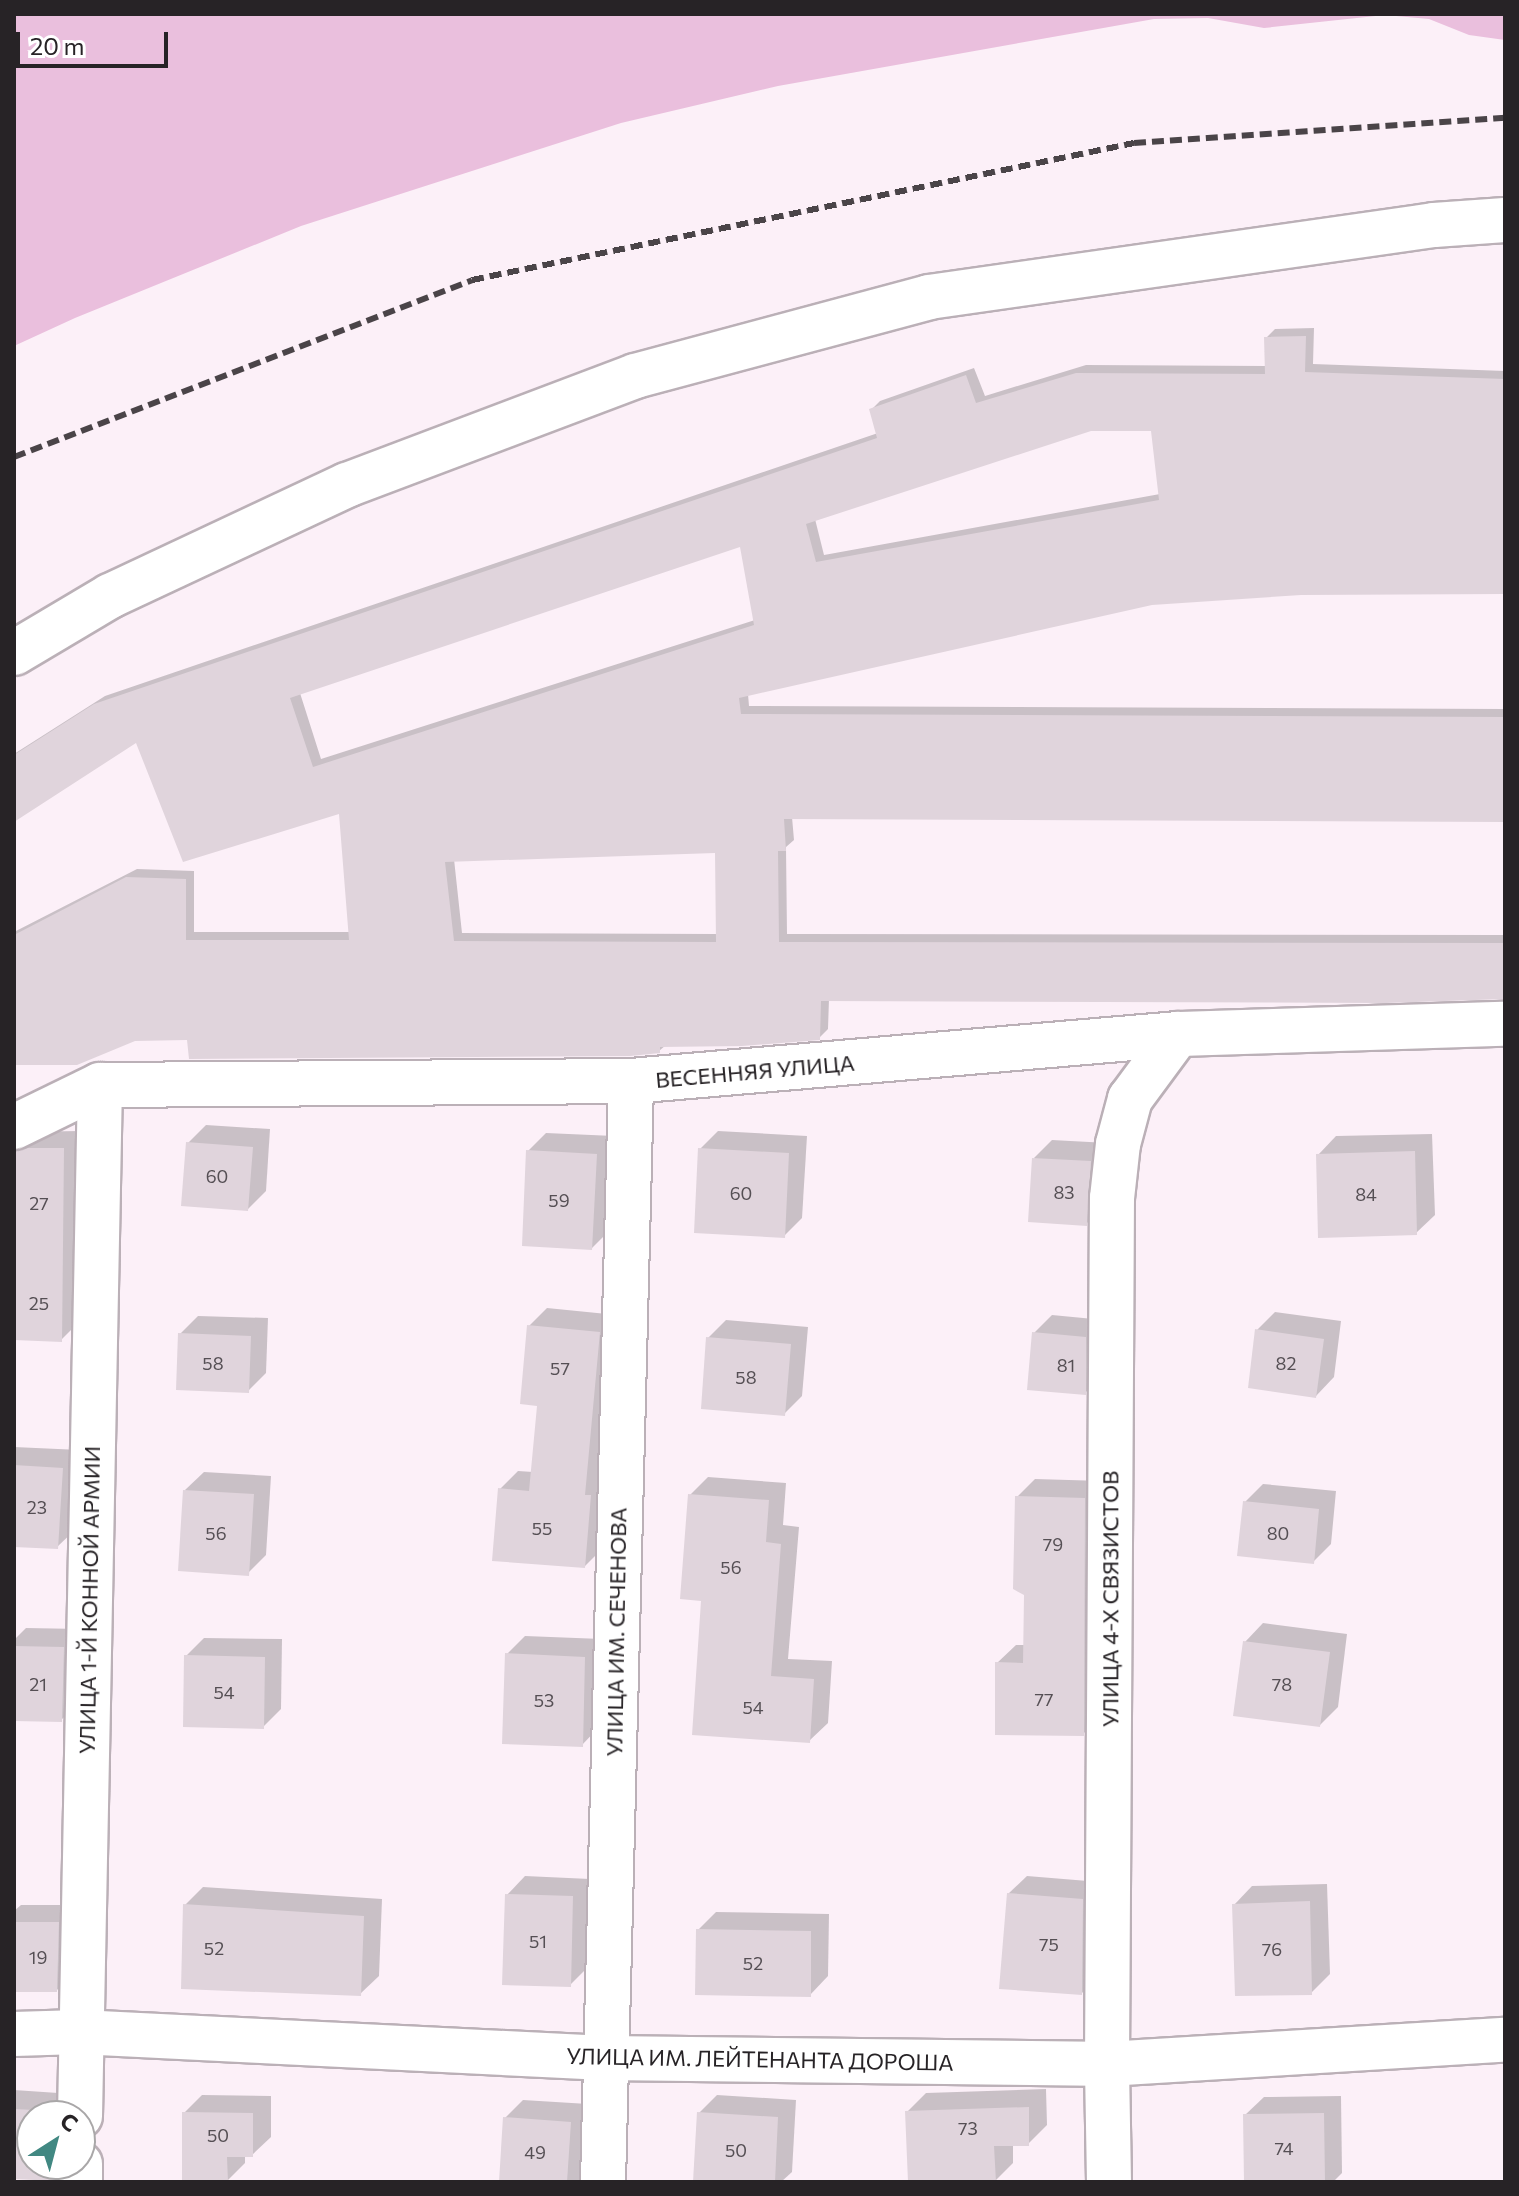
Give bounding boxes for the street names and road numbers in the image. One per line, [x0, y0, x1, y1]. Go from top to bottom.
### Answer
street label: ВЕСЕННЯЯ УЛИЦА [654, 1049, 856, 1093]
street label: УЛИЦА 1-Й КОННОЙ АРМИИ [73, 1446, 105, 1754]
street label: УЛИЦА 4-Х СВЯЗИСТОВ [1097, 1471, 1123, 1727]
street label: УЛИЦА ИМ. СЕЧЕНОВА [601, 1507, 631, 1757]
street label: УЛИЦА ИМ. ЛЕЙТЕНАНТА ДОРОША [566, 2042, 954, 2076]

